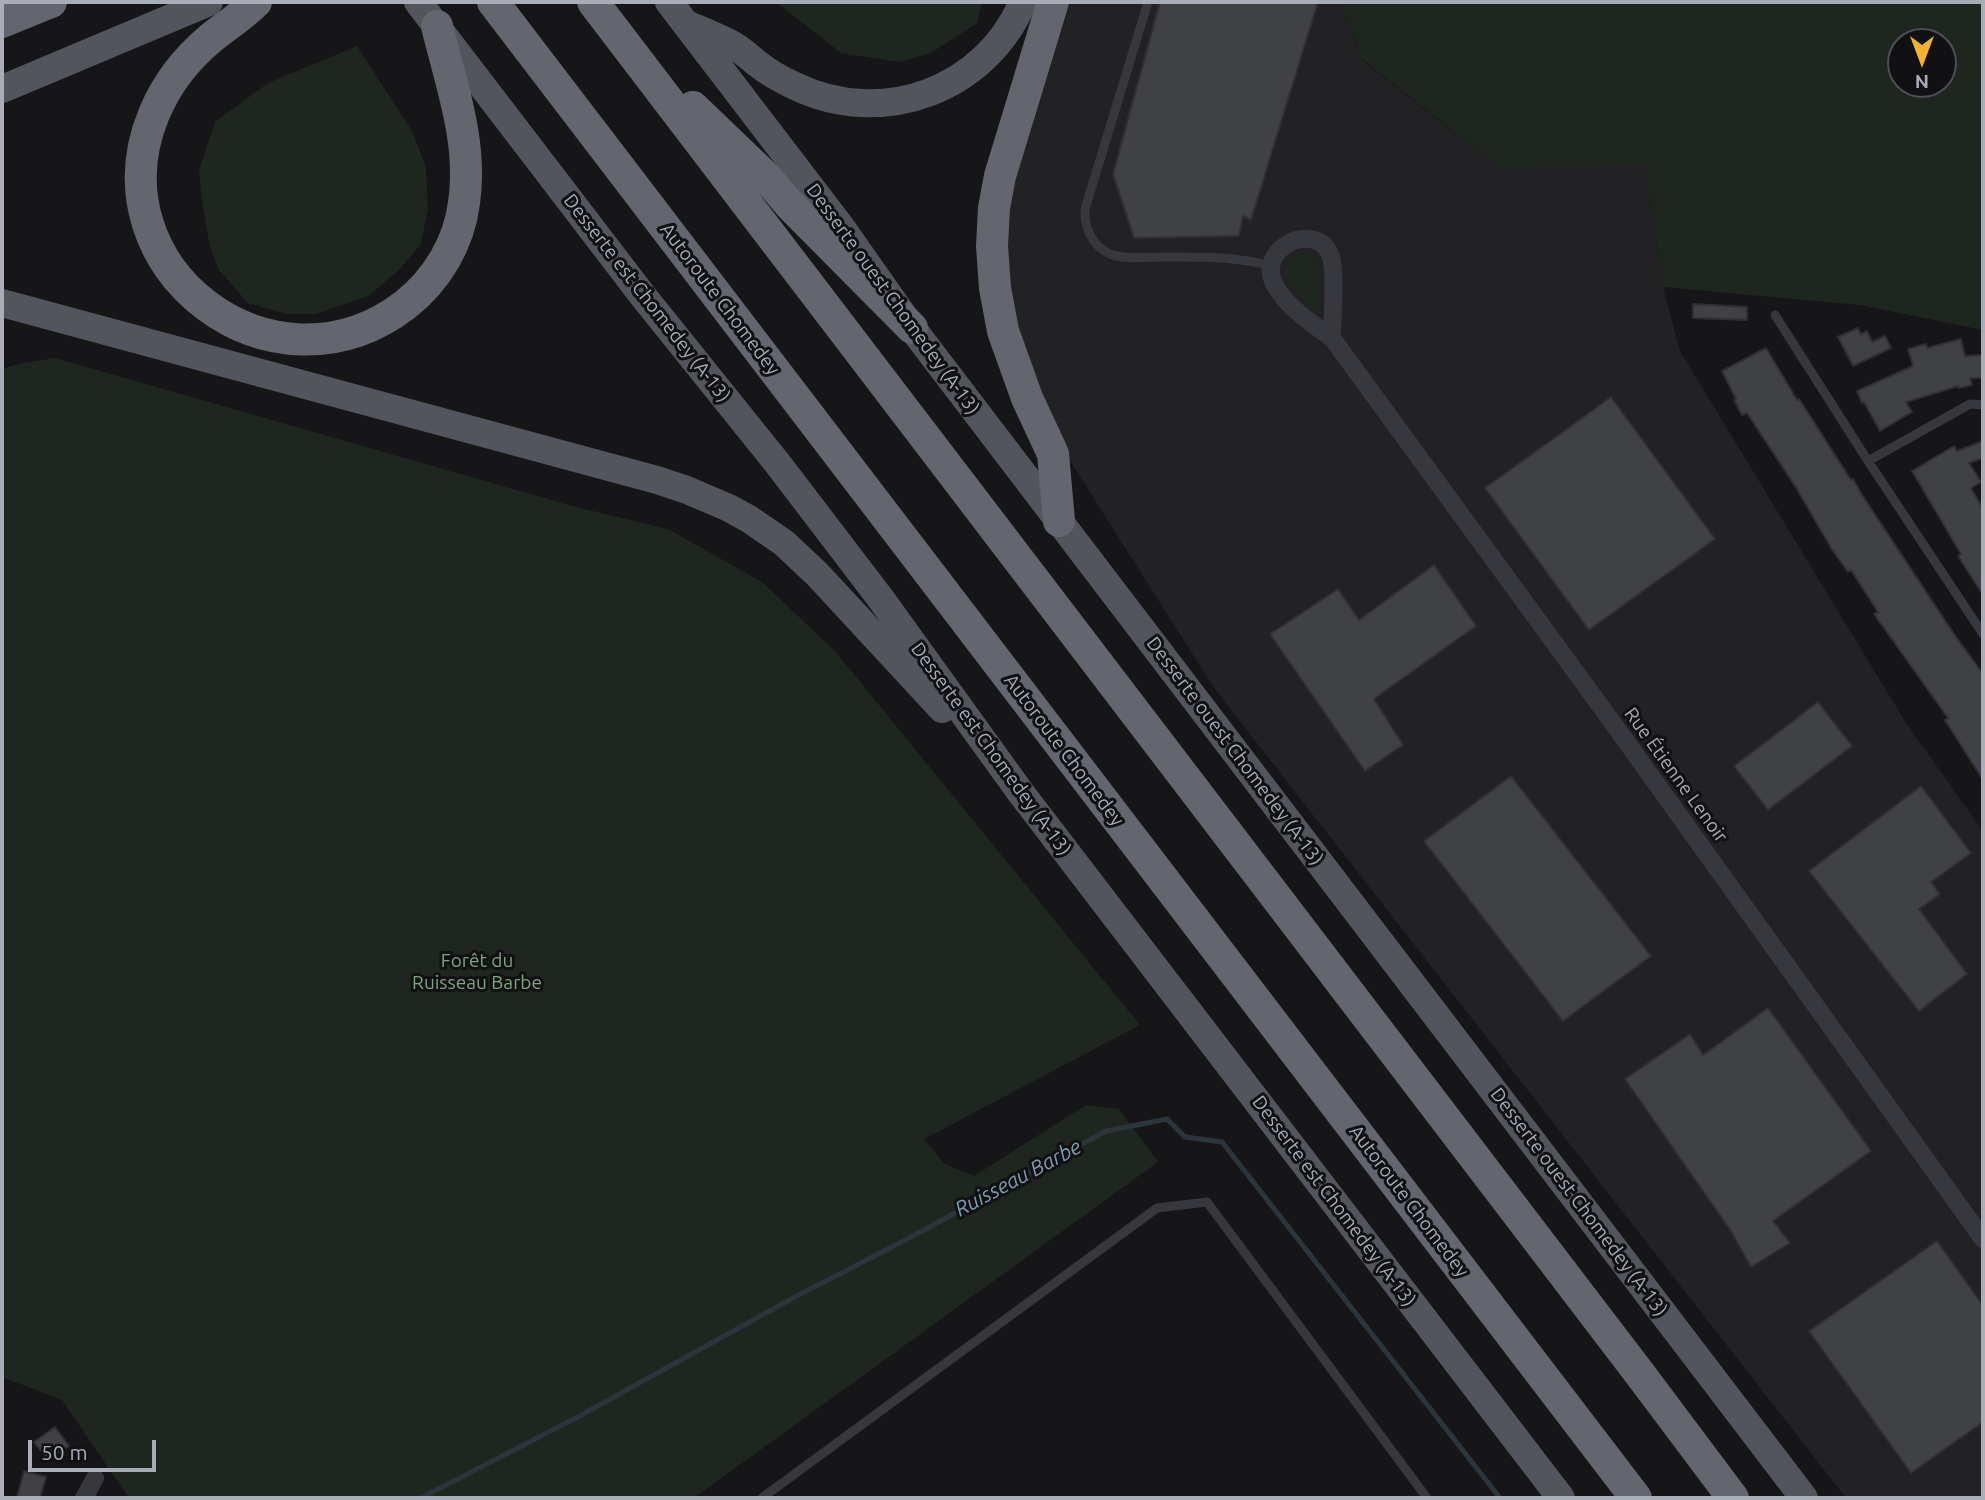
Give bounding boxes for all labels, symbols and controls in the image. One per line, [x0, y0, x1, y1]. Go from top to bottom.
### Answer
north arrow [1887, 28, 1957, 98]
text: N [1915, 71, 1929, 93]
street label: Desserte ouest Chomedey (A-13) [802, 179, 984, 419]
street label: Desserte est Chomedey (A-13) [559, 189, 735, 407]
street label: Autoroute Chomedey [655, 218, 785, 380]
street label: Desserte ouest Chomedey (A-13) [1142, 632, 1328, 870]
street label: Desserte est Chomedey (A-13) [906, 638, 1076, 860]
street label: Autoroute Chomedey [999, 669, 1129, 831]
street label: Rue Étienne Lenoir [1619, 703, 1733, 847]
park label: Forêt du Ruisseau Barbe [412, 950, 542, 994]
street label: Desserte ouest Chomedey (A-13) [1486, 1083, 1672, 1321]
street label: Desserte est Chomedey (A-13) [1247, 1091, 1421, 1311]
street label: Autoroute Chomedey [1344, 1120, 1474, 1282]
water label: Ruisseau Barbe [951, 1134, 1085, 1222]
scale bar [32, 1426, 159, 1470]
text: 50 m [41, 1440, 88, 1464]

